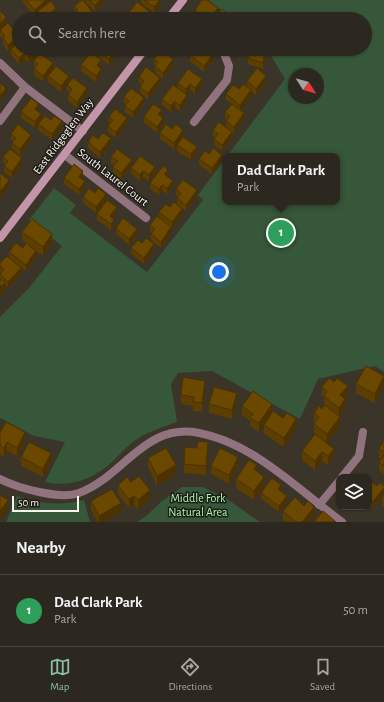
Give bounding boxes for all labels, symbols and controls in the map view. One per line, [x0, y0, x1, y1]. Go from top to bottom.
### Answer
search box [12, 12, 372, 56]
icon: search [26, 23, 48, 45]
text: Search here [58, 26, 126, 41]
north arrow [288, 68, 324, 104]
street label: East Ridgeglen Way [31, 96, 96, 177]
street label: South Laurel Court [75, 146, 151, 208]
popup [222, 153, 340, 205]
text: Dad Clark Park [237, 163, 325, 178]
text: Park [237, 181, 259, 194]
pin: 1 [268, 218, 294, 248]
your location [209, 262, 229, 282]
map controls [336, 474, 372, 510]
button: layers [336, 474, 372, 510]
park label: Middle Fork Natural Area [168, 492, 228, 518]
scale bar [12, 494, 79, 513]
text: 50 m [18, 497, 39, 508]
text: Nearby [16, 539, 66, 556]
text: Dad Clark Park [54, 595, 142, 610]
text: 1 [27, 604, 31, 617]
text: 50 m [343, 604, 368, 617]
text: Park [54, 613, 76, 626]
tab: Map [49, 656, 71, 693]
tab: Directions [168, 656, 212, 693]
tab: Saved [310, 656, 335, 693]

